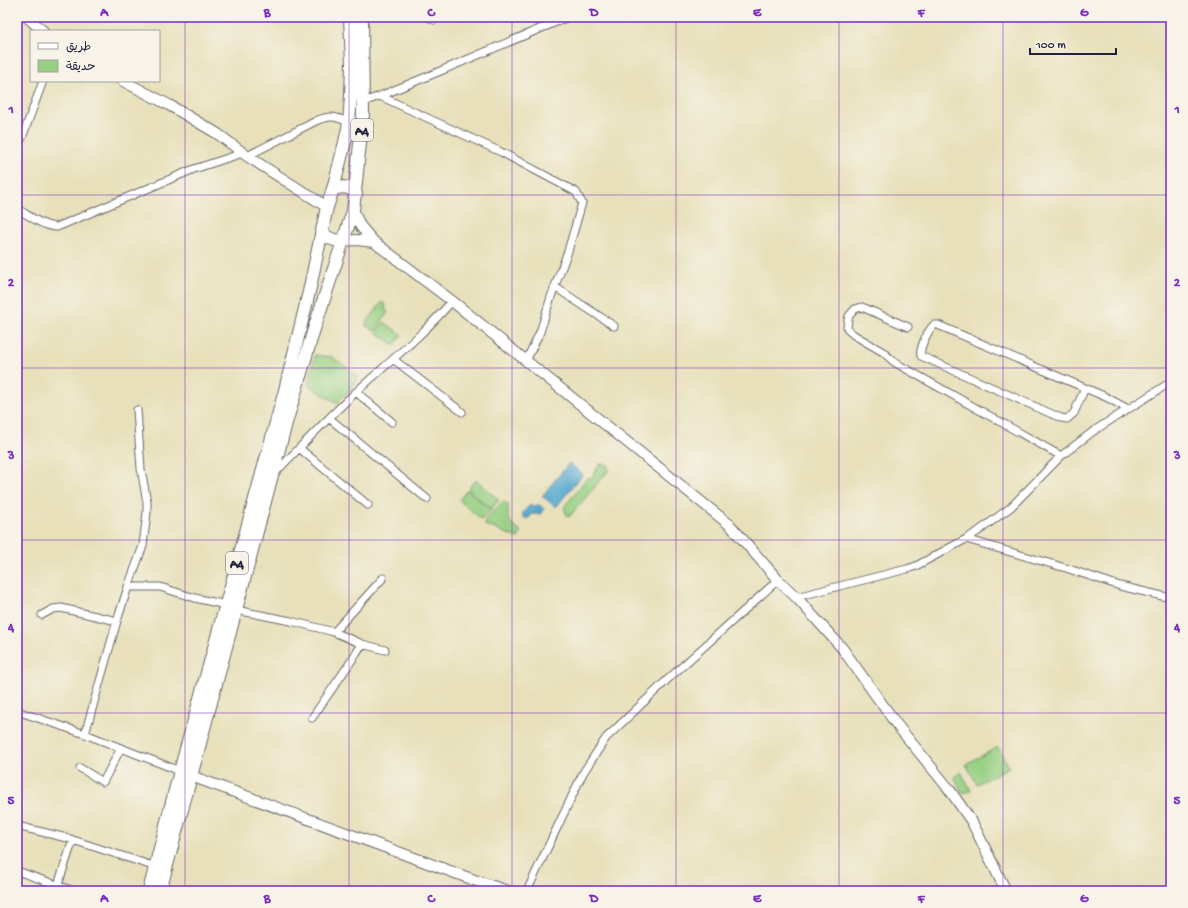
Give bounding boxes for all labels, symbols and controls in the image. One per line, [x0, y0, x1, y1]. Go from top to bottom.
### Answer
text: A [99, 6, 109, 21]
text: B [263, 6, 272, 21]
text: C [426, 6, 436, 21]
text: D [589, 6, 599, 21]
text: E [753, 6, 762, 21]
text: F [917, 6, 926, 21]
text: G [1080, 6, 1089, 21]
legend [30, 30, 160, 82]
scale bar [1030, 30, 1116, 56]
text: 100 m [1035, 39, 1066, 53]
text: طريق [66, 41, 91, 55]
text: حديقة [66, 61, 95, 75]
text: 1 [7, 103, 14, 118]
text: 1 [1173, 103, 1180, 118]
road number: A4 [351, 119, 373, 141]
text: 2 [8, 276, 15, 291]
text: 2 [1174, 276, 1181, 291]
text: 3 [7, 449, 15, 464]
text: 3 [1173, 449, 1181, 464]
road number: A4 [226, 552, 248, 574]
text: 4 [7, 621, 15, 636]
text: 4 [1173, 621, 1181, 636]
text: 5 [8, 794, 15, 809]
text: 5 [1174, 794, 1181, 809]
text: A [99, 892, 109, 907]
text: B [263, 892, 272, 907]
text: C [426, 892, 436, 907]
text: D [589, 892, 599, 907]
text: E [753, 892, 762, 907]
text: F [917, 892, 926, 907]
text: G [1080, 892, 1089, 907]

